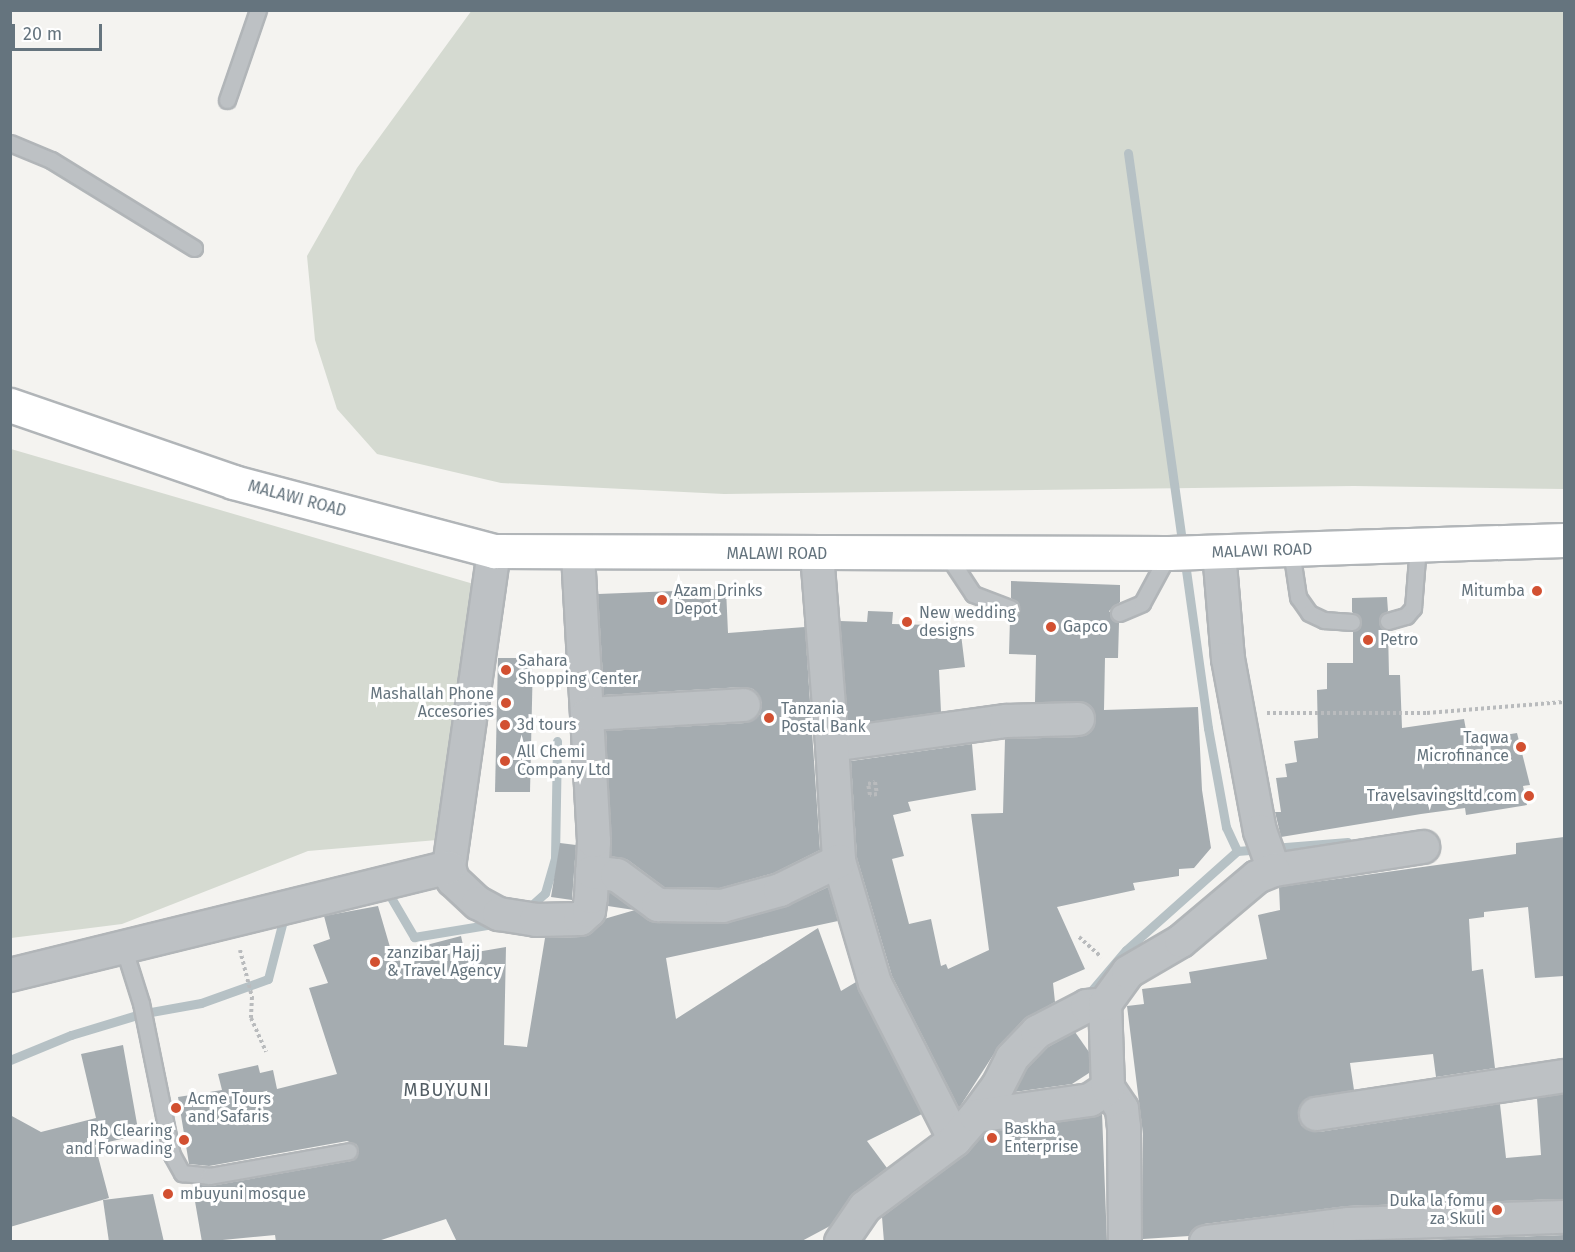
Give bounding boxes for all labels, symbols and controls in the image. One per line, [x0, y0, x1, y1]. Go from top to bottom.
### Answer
scale bar [15, 12, 105, 50]
text: 20 m [23, 23, 62, 45]
street label: MALAWI ROAD [246, 477, 348, 521]
street label: MALAWI ROAD [1211, 540, 1313, 562]
street label: MALAWI ROAD [727, 544, 827, 564]
place label: Azam Drinks Depot [674, 581, 763, 619]
place label: Mitumba [1461, 581, 1525, 601]
marker: Mitumba [1530, 584, 1544, 598]
marker: Azam Drinks Depot [655, 593, 669, 607]
place label: New wedding designs [919, 603, 1016, 641]
marker: New wedding designs [900, 615, 914, 629]
place label: Gapco [1063, 617, 1108, 637]
marker: Gapco [1044, 620, 1058, 634]
place label: Petro [1380, 630, 1418, 650]
marker: Petro [1361, 633, 1375, 647]
place label: Sahara Shopping Center [518, 651, 638, 689]
marker: Sahara Shopping Center [499, 663, 513, 677]
place label: Mashallah Phone Accesories [370, 684, 494, 722]
marker: Mashallah Phone Accesories [499, 696, 513, 710]
place label: Tanzania Postal Bank [781, 699, 866, 737]
marker: Tanzania Postal Bank [762, 711, 776, 725]
place label: 3d tours [517, 715, 576, 735]
marker: 3d tours [498, 718, 512, 732]
place label: Taqwa Microfinance [1417, 728, 1509, 766]
marker: Taqwa Microfinance [1514, 740, 1528, 754]
place label: All Chemi Company Ltd [517, 742, 611, 780]
marker: All Chemi Company Ltd [498, 754, 512, 768]
place label: Travelsavingsltd.com [1367, 786, 1517, 806]
marker: Travelsavingsltd.com [1522, 789, 1536, 803]
place label: zanzibar Hajj & Travel Agency [387, 943, 501, 981]
marker: zanzibar Hajj & Travel Agency [368, 955, 382, 969]
district label: MBUYUNI [404, 1079, 490, 1101]
place label: Acme Tours and Safaris [188, 1089, 271, 1127]
marker: Acme Tours and Safaris [169, 1101, 183, 1115]
place label: Baskha Enterprise [1004, 1119, 1079, 1157]
place label: Rb Clearing and Forwading [66, 1121, 172, 1159]
marker: Baskha Enterprise [985, 1131, 999, 1145]
marker: Rb Clearing and Forwading [177, 1133, 191, 1147]
place label: mbuyuni mosque [180, 1184, 306, 1204]
marker: mbuyuni mosque [161, 1187, 175, 1201]
place label: Duka la fomu za Skuli [1389, 1191, 1485, 1229]
marker: Duka la fomu za Skuli [1490, 1203, 1504, 1217]

